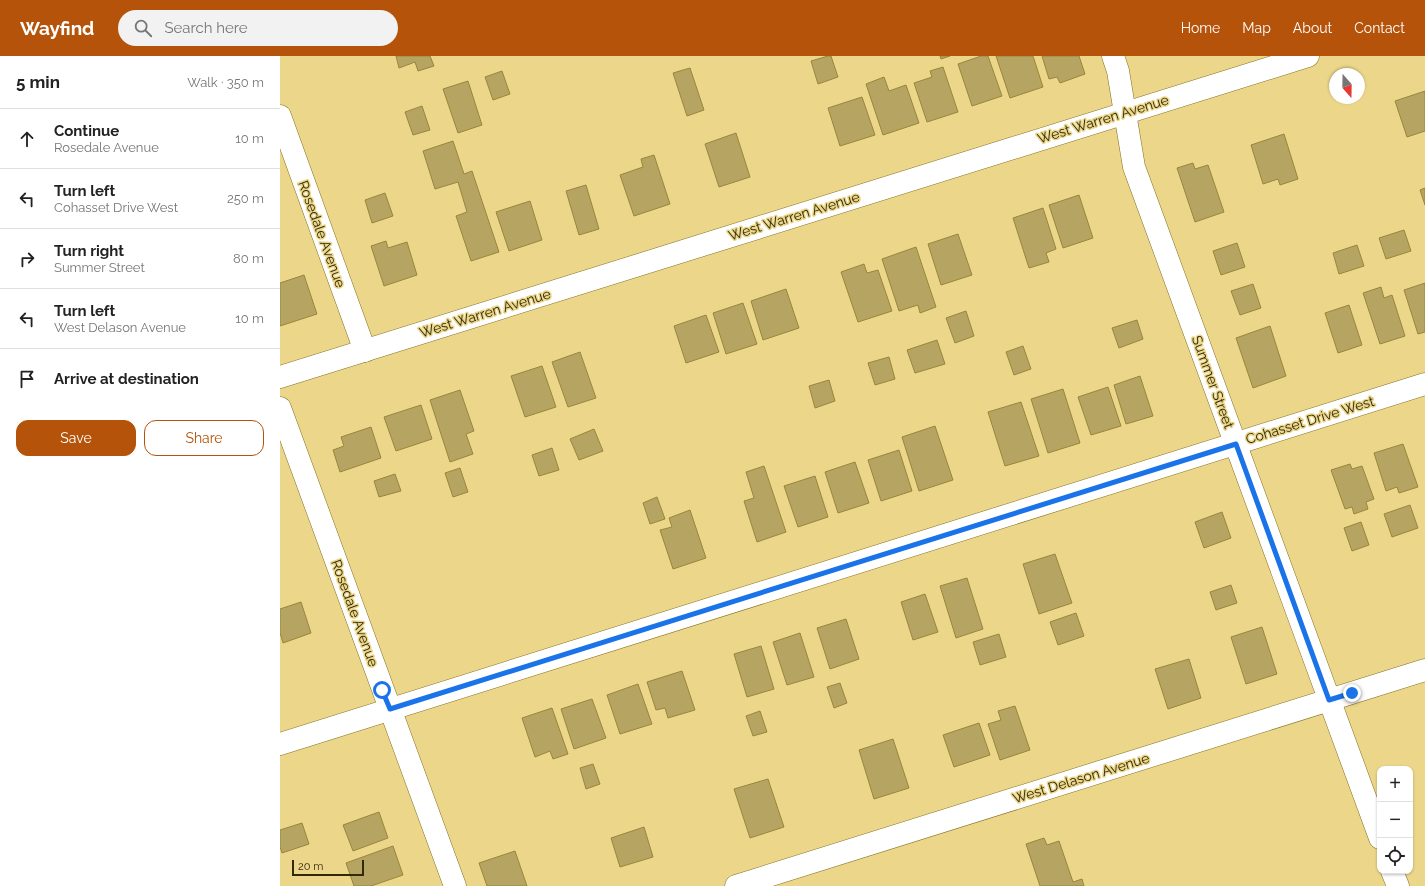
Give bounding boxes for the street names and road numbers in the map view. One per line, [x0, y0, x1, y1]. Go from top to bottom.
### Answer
street label: West Warren Avenue [1036, 91, 1170, 147]
street label: Rosedale Avenue [295, 178, 349, 290]
street label: West Warren Avenue [727, 188, 861, 244]
street label: West Warren Avenue [418, 285, 552, 341]
street label: Summer Street [1189, 333, 1237, 431]
street label: Cohasset Drive West [1244, 393, 1376, 447]
street label: Rosedale Avenue [328, 557, 382, 669]
street label: West Delason Avenue [1011, 750, 1151, 806]

